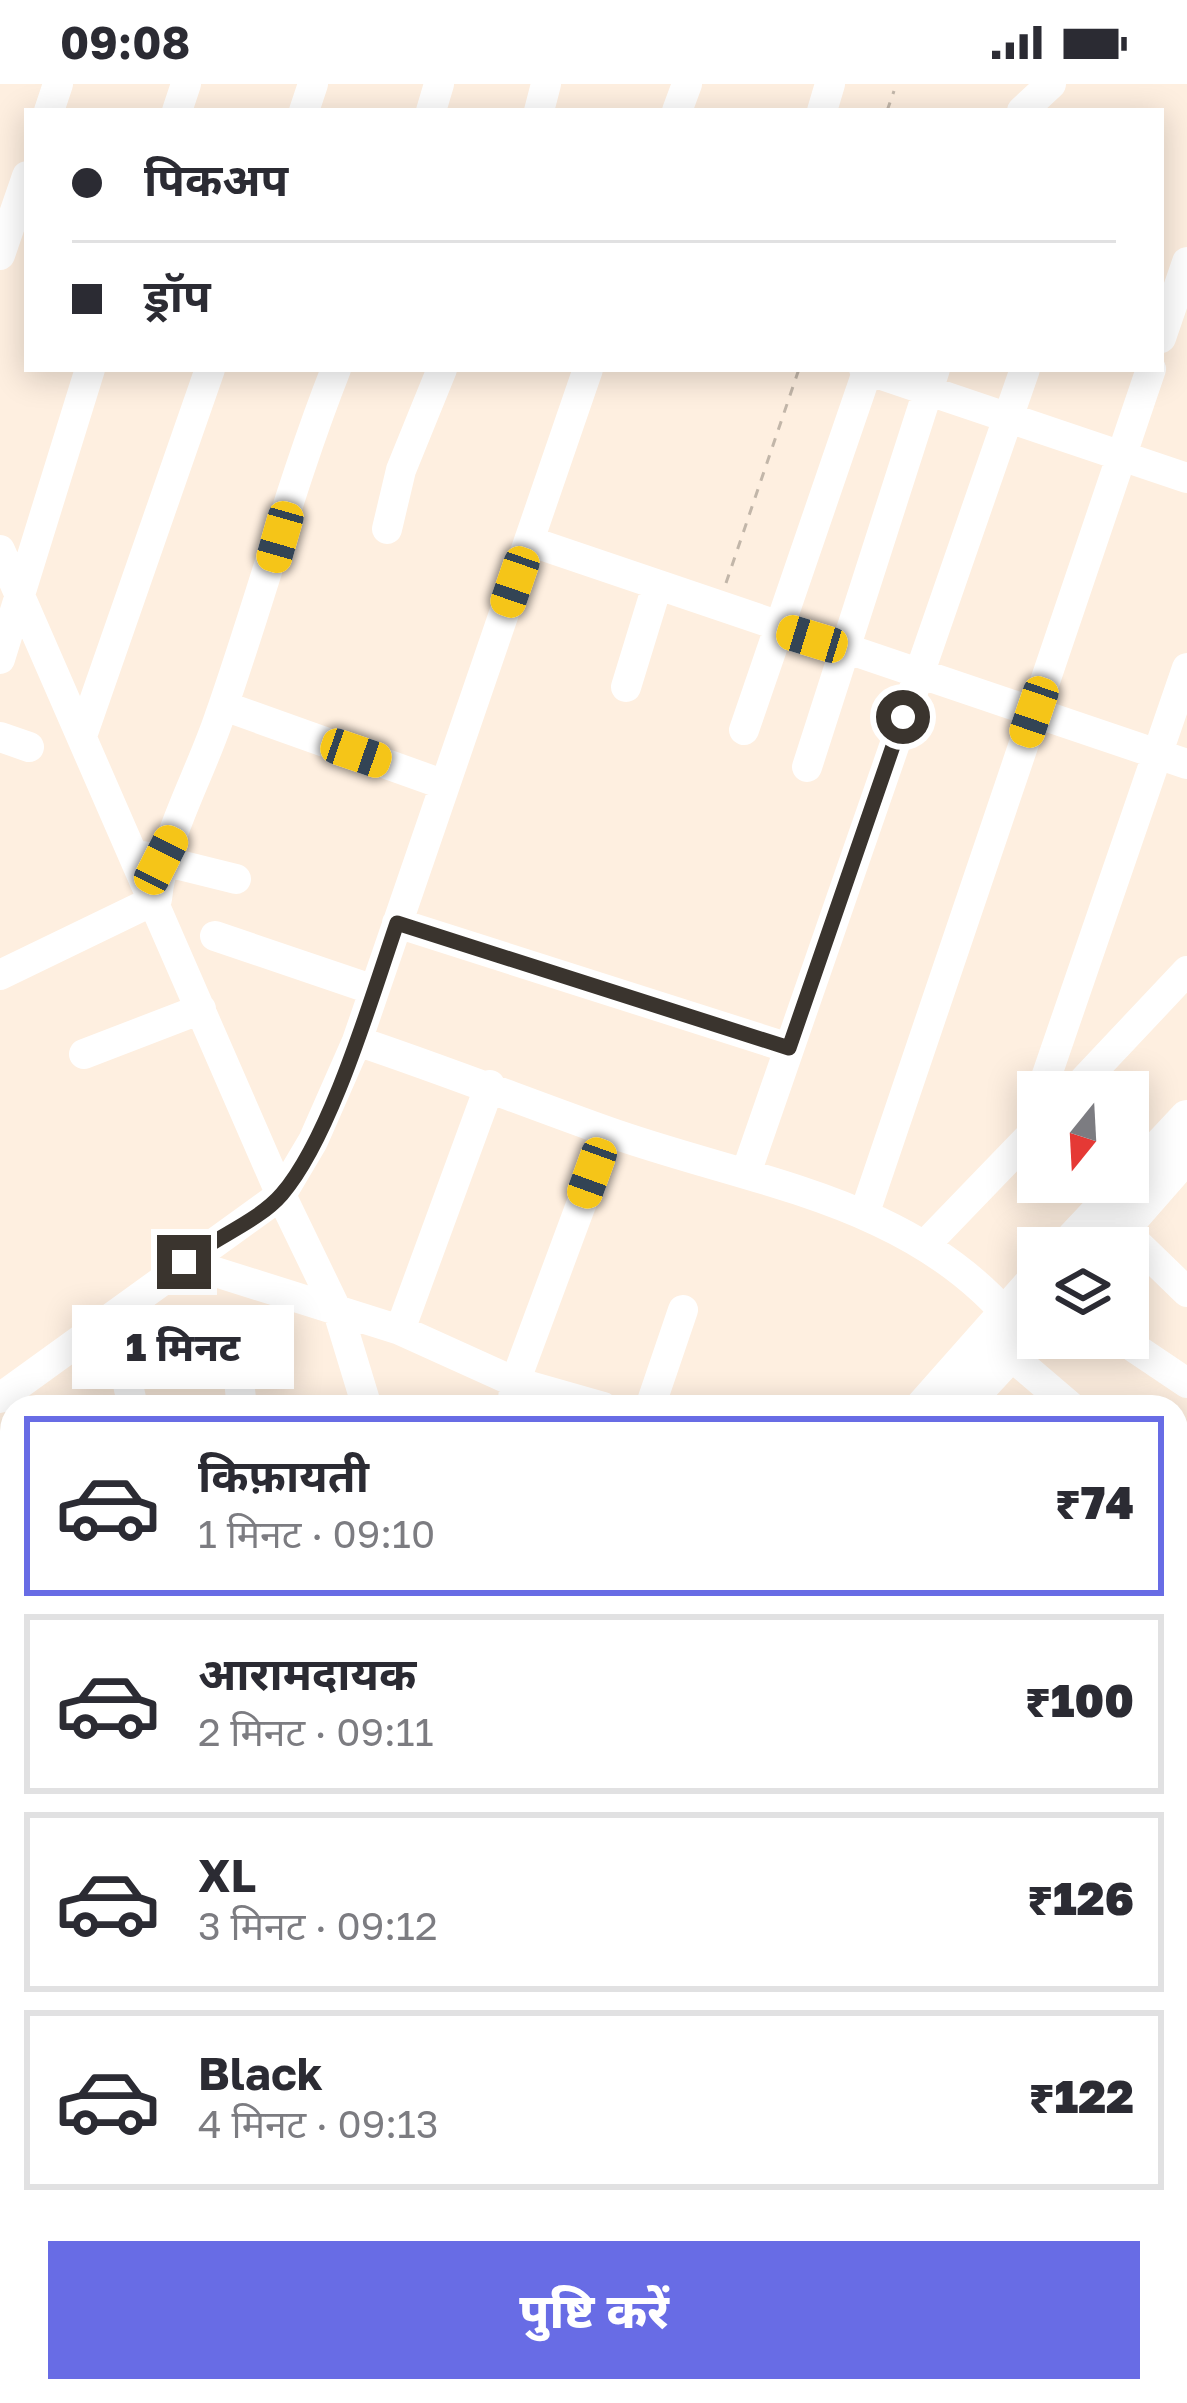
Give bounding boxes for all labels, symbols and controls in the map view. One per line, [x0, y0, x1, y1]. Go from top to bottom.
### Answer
text: 09:08 [60, 15, 190, 69]
text: पिकअप [144, 152, 288, 206]
text: ड्रॉप [144, 268, 211, 322]
car [253, 497, 307, 577]
car [486, 542, 544, 622]
car [772, 611, 852, 667]
car [1005, 672, 1063, 752]
route start [876, 690, 930, 744]
car [316, 724, 396, 782]
car [129, 820, 193, 900]
north arrow [1017, 1071, 1149, 1203]
map controls [1017, 1071, 1149, 1359]
car [563, 1133, 621, 1213]
button: layers [1017, 1227, 1149, 1359]
route end [157, 1235, 211, 1289]
callout: 1 मिनट [73, 1304, 295, 1388]
text: 1 मिनट [126, 1323, 240, 1370]
text: किफ़ायती [198, 1448, 369, 1502]
icon: car [54, 1452, 162, 1560]
text: ₹74 [1055, 1475, 1134, 1529]
text: 1 मिनट · 09:10 [198, 1510, 435, 1557]
text: आरामदायक [198, 1646, 416, 1700]
icon: car [54, 1650, 162, 1758]
text: ₹100 [1025, 1673, 1134, 1727]
text: 2 मिनट · 09:11 [198, 1708, 434, 1755]
icon: car [54, 1848, 162, 1956]
text: XL [198, 1848, 256, 1902]
text: ₹126 [1027, 1871, 1134, 1925]
text: 3 मिनट · 09:12 [198, 1902, 438, 1949]
icon: car [54, 2046, 162, 2154]
text: Black [198, 2046, 323, 2100]
text: ₹122 [1028, 2069, 1134, 2123]
text: 4 मिनट · 09:13 [198, 2100, 439, 2147]
button: पुष्टि करें [48, 2241, 1140, 2379]

